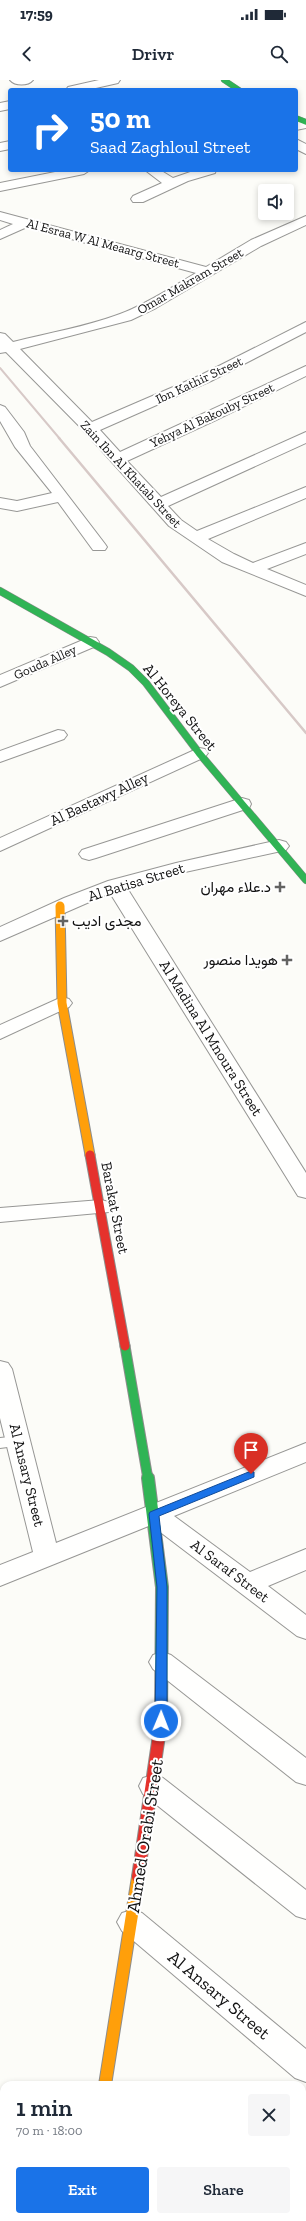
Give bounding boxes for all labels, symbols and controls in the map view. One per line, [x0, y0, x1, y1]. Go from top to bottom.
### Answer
text: 17:59 [20, 5, 53, 23]
icon: back [16, 43, 38, 65]
text: Drivr [132, 43, 174, 65]
icon: search [268, 43, 290, 65]
text: 50 m [90, 102, 151, 135]
icon: right [24, 104, 76, 156]
text: Saad Zaghloul Street [90, 136, 250, 158]
map controls [258, 184, 294, 220]
button: sound [258, 184, 294, 220]
street label: Al Esraa W Al Meaarg Street [25, 215, 181, 271]
street label: Omar Makram Street [134, 244, 246, 317]
street label: Ibn Kathir Street [153, 353, 245, 407]
street label: Yehya Al Bakouby Street [147, 380, 277, 451]
street label: Zain Ibn Al Khatab Street [77, 417, 185, 531]
street label: Gouda Alley [11, 641, 79, 682]
street label: Al Horeya Street [139, 660, 221, 754]
street label: Al Bastawy Alley [47, 768, 151, 830]
street label: Al Batisa Street [86, 859, 187, 905]
place label: د.علاء مهران [200, 878, 271, 896]
marker: د.علاء مهران [274, 881, 286, 893]
place label: مجدى اديب [72, 912, 141, 931]
marker: مجدى اديب [57, 915, 69, 927]
place label: هويدا منصور [203, 951, 278, 969]
marker: هويدا منصور [281, 954, 293, 966]
street label: Al Madina Al Mnoura Street [156, 957, 267, 1120]
street label: Barakat Street [97, 1160, 133, 1256]
street label: Al Ansary Street [6, 1422, 49, 1529]
pin [234, 1433, 268, 1474]
icon: arrive [240, 1439, 262, 1461]
street label: Al Saraf Street [187, 1536, 273, 1607]
position arrow [140, 1700, 182, 1742]
street label: Ahmed Orabi Street [122, 1757, 168, 1914]
street label: Al Ansary Street [164, 1946, 275, 2044]
text: 1 min [16, 2093, 72, 2122]
button: close [248, 2094, 290, 2136]
text: 70 m · 18:00 [16, 2123, 82, 2138]
button: Exit [16, 2167, 149, 2213]
button: Share [157, 2167, 290, 2213]

